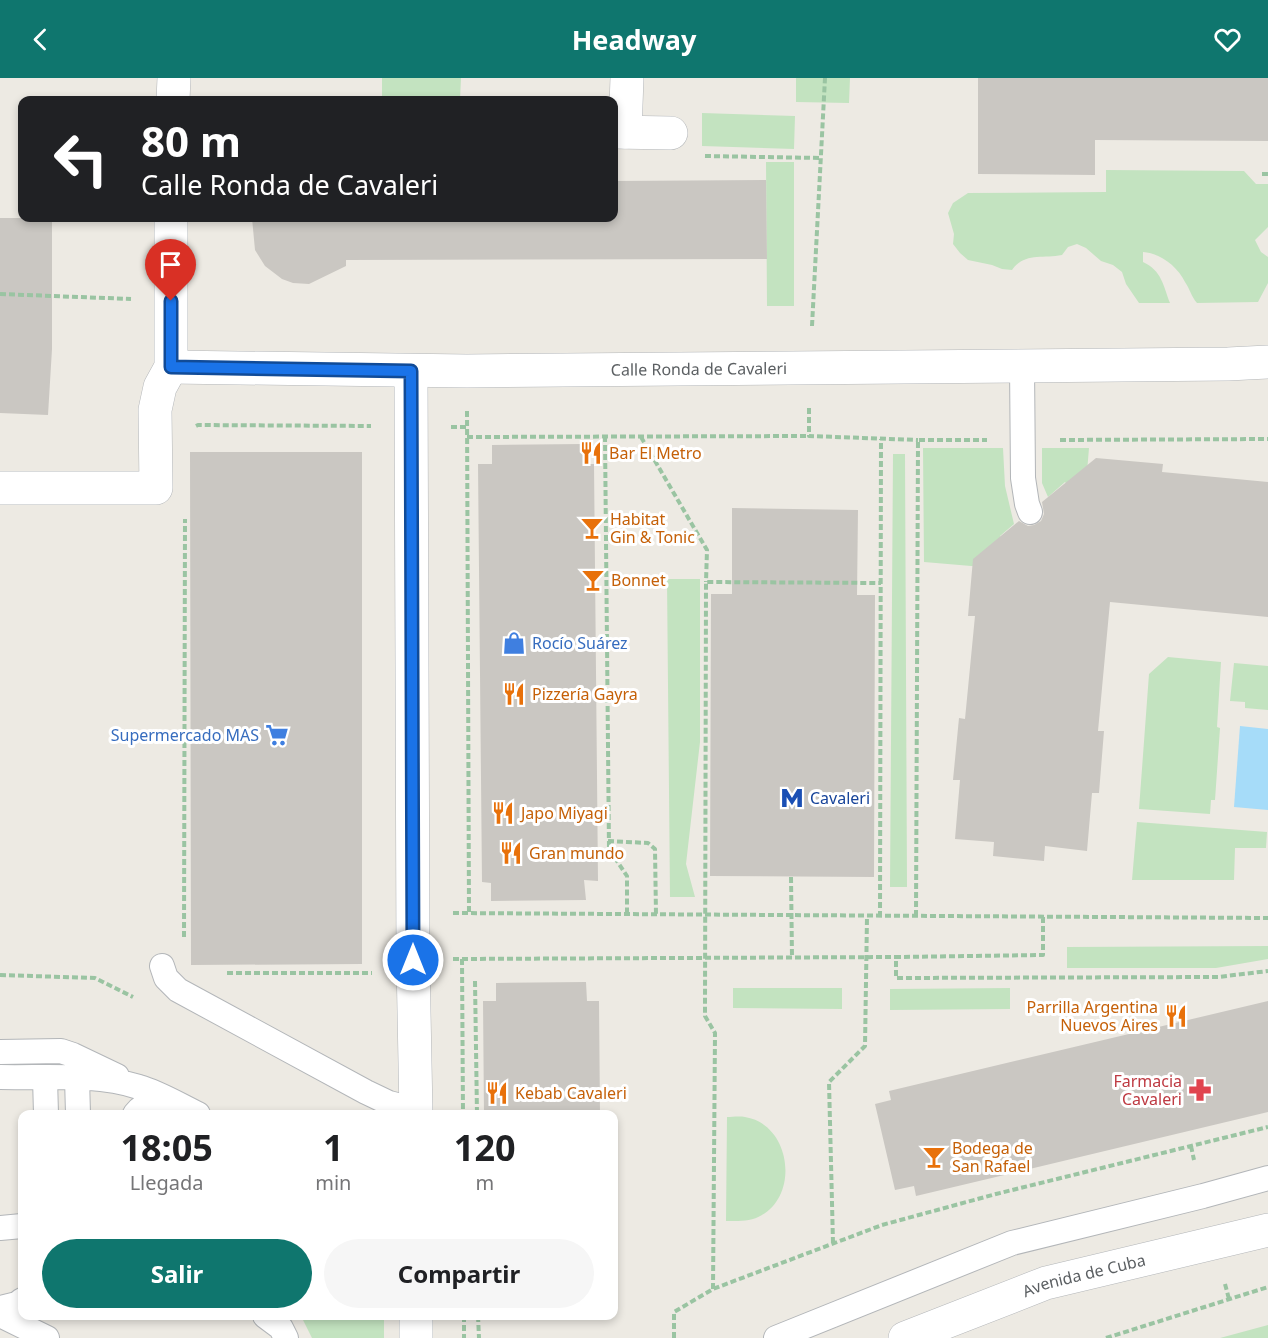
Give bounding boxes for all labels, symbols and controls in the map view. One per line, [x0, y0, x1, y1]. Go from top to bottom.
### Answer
text: Headway [572, 21, 696, 58]
icon: back [24, 23, 57, 56]
icon: heart [1211, 23, 1244, 56]
text: 80 m [141, 112, 241, 169]
icon: left [42, 120, 120, 198]
text: Calle Ronda de Cavaleri [141, 166, 438, 203]
pin [145, 239, 196, 301]
icon: arrive [154, 248, 187, 281]
street label: Calle Ronda de Cavaleri [611, 357, 787, 381]
restaurant icon: Bar El Metro [578, 440, 604, 466]
place label: Bar El Metro [609, 442, 702, 464]
place label: Habitat Gin & Tonic [610, 508, 695, 548]
bar icon: Habitat Gin & Tonic [579, 515, 605, 541]
bar icon: Bonnet [580, 567, 606, 593]
place label: Bonnet [611, 569, 666, 591]
shop icon: Rocío Suárez [501, 630, 527, 656]
place label: Rocío Suárez [532, 632, 628, 654]
restaurant icon: Pizzería Gayra [501, 681, 527, 707]
place label: Pizzería Gayra [532, 683, 638, 705]
supermarket icon: Supermercado MAS [264, 722, 290, 748]
place label: Supermercado MAS [111, 724, 259, 746]
metro station icon: Cavaleri [779, 785, 805, 811]
place label: Cavaleri [810, 787, 870, 809]
restaurant icon: Japo Miyagi [490, 800, 516, 826]
place label: Japo Miyagi [519, 802, 608, 824]
restaurant icon: Gran mundo [498, 840, 524, 866]
place label: Gran mundo [529, 842, 624, 864]
position arrow [381, 928, 445, 992]
place label: Parrilla Argentina Nuevos Aires [1026, 996, 1158, 1036]
restaurant icon: Parrilla Argentina Nuevos Aires [1163, 1003, 1189, 1029]
place label: Farmacia Cavaleri [1113, 1070, 1182, 1110]
pharmacy icon: Farmacia Cavaleri [1187, 1077, 1213, 1103]
restaurant icon: Kebab Cavaleri [484, 1080, 510, 1106]
place label: Kebab Cavaleri [515, 1082, 627, 1104]
text: 18:05 [120, 1123, 213, 1172]
text: 1 [323, 1123, 344, 1172]
text: 120 [454, 1123, 516, 1172]
place label: Bodega de San Rafael [952, 1137, 1033, 1177]
bar icon: Bodega de San Rafael [921, 1144, 947, 1170]
text: Llegada [130, 1169, 204, 1196]
text: min [315, 1169, 351, 1196]
text: m [475, 1169, 494, 1196]
button: Salir [42, 1239, 312, 1308]
button: Compartir [324, 1239, 594, 1308]
street label: Avenida de Cuba [1019, 1249, 1148, 1302]

